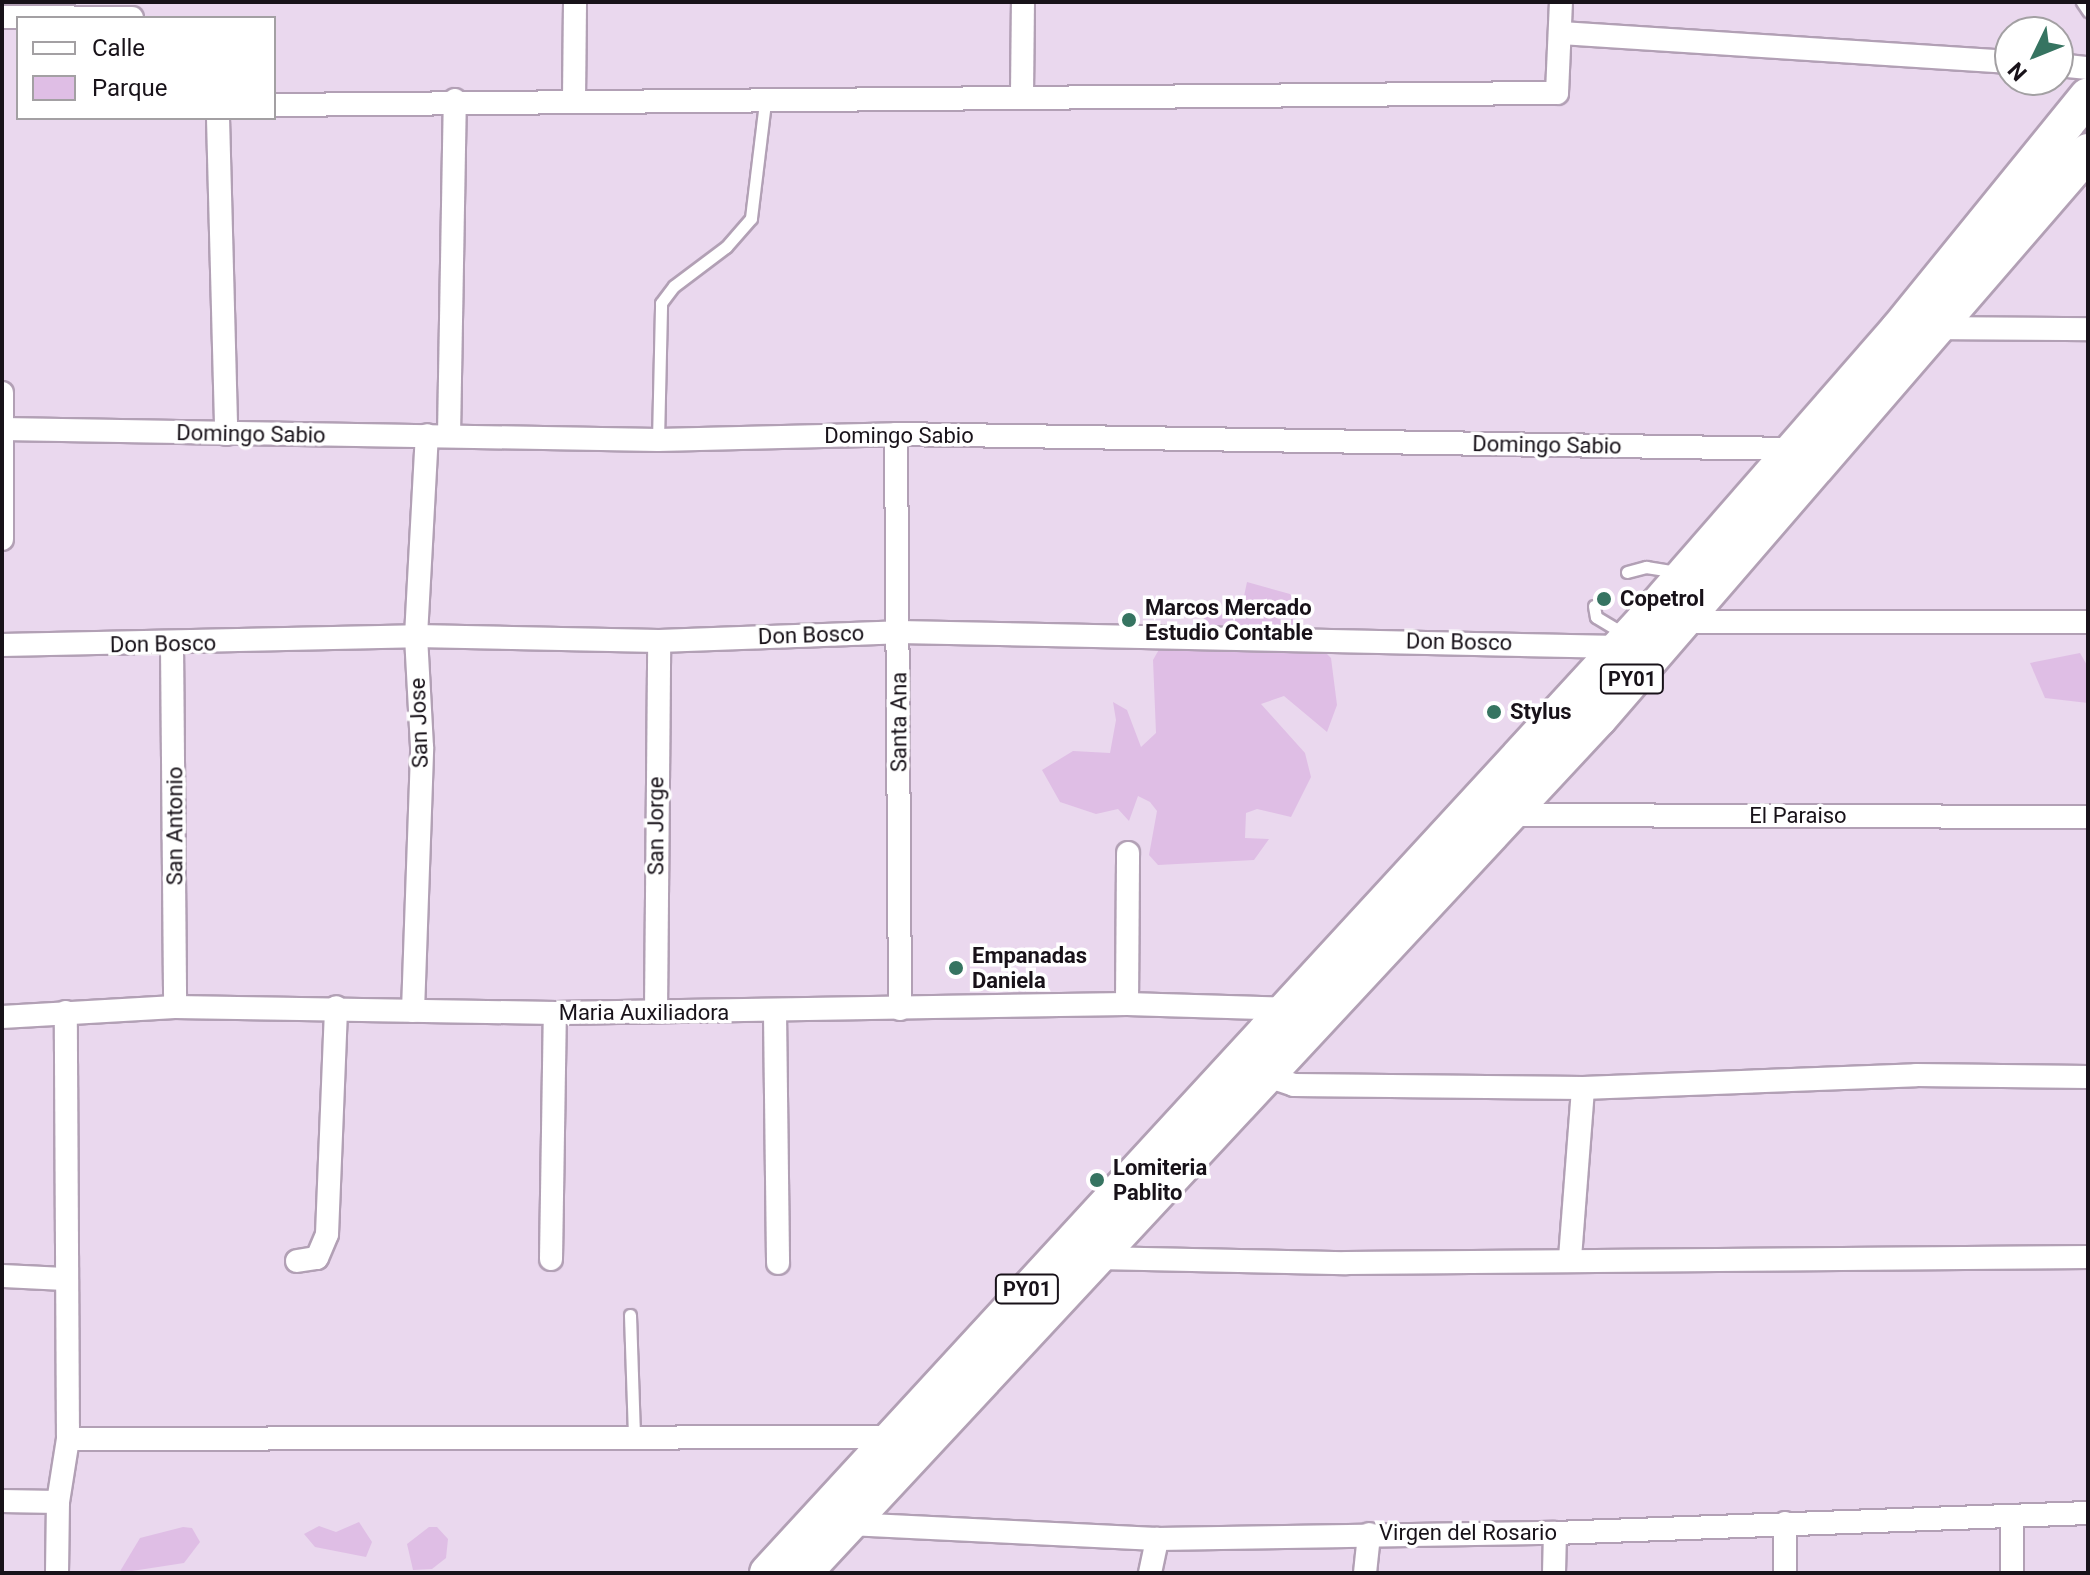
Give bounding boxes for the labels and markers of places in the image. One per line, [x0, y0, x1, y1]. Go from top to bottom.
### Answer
place label: Copetrol [1620, 586, 1704, 612]
marker: Copetrol [1595, 590, 1613, 608]
place label: Marcos Mercado Estudio Contable [1145, 594, 1313, 646]
marker: Marcos Mercado Estudio Contable [1120, 611, 1138, 629]
place label: Stylus [1510, 699, 1572, 725]
marker: Stylus [1485, 703, 1503, 721]
place label: Empanadas Daniela [972, 942, 1087, 994]
marker: Empanadas Daniela [947, 959, 965, 977]
place label: Lomiteria Pablito [1113, 1154, 1207, 1206]
marker: Lomiteria Pablito [1088, 1171, 1106, 1189]

